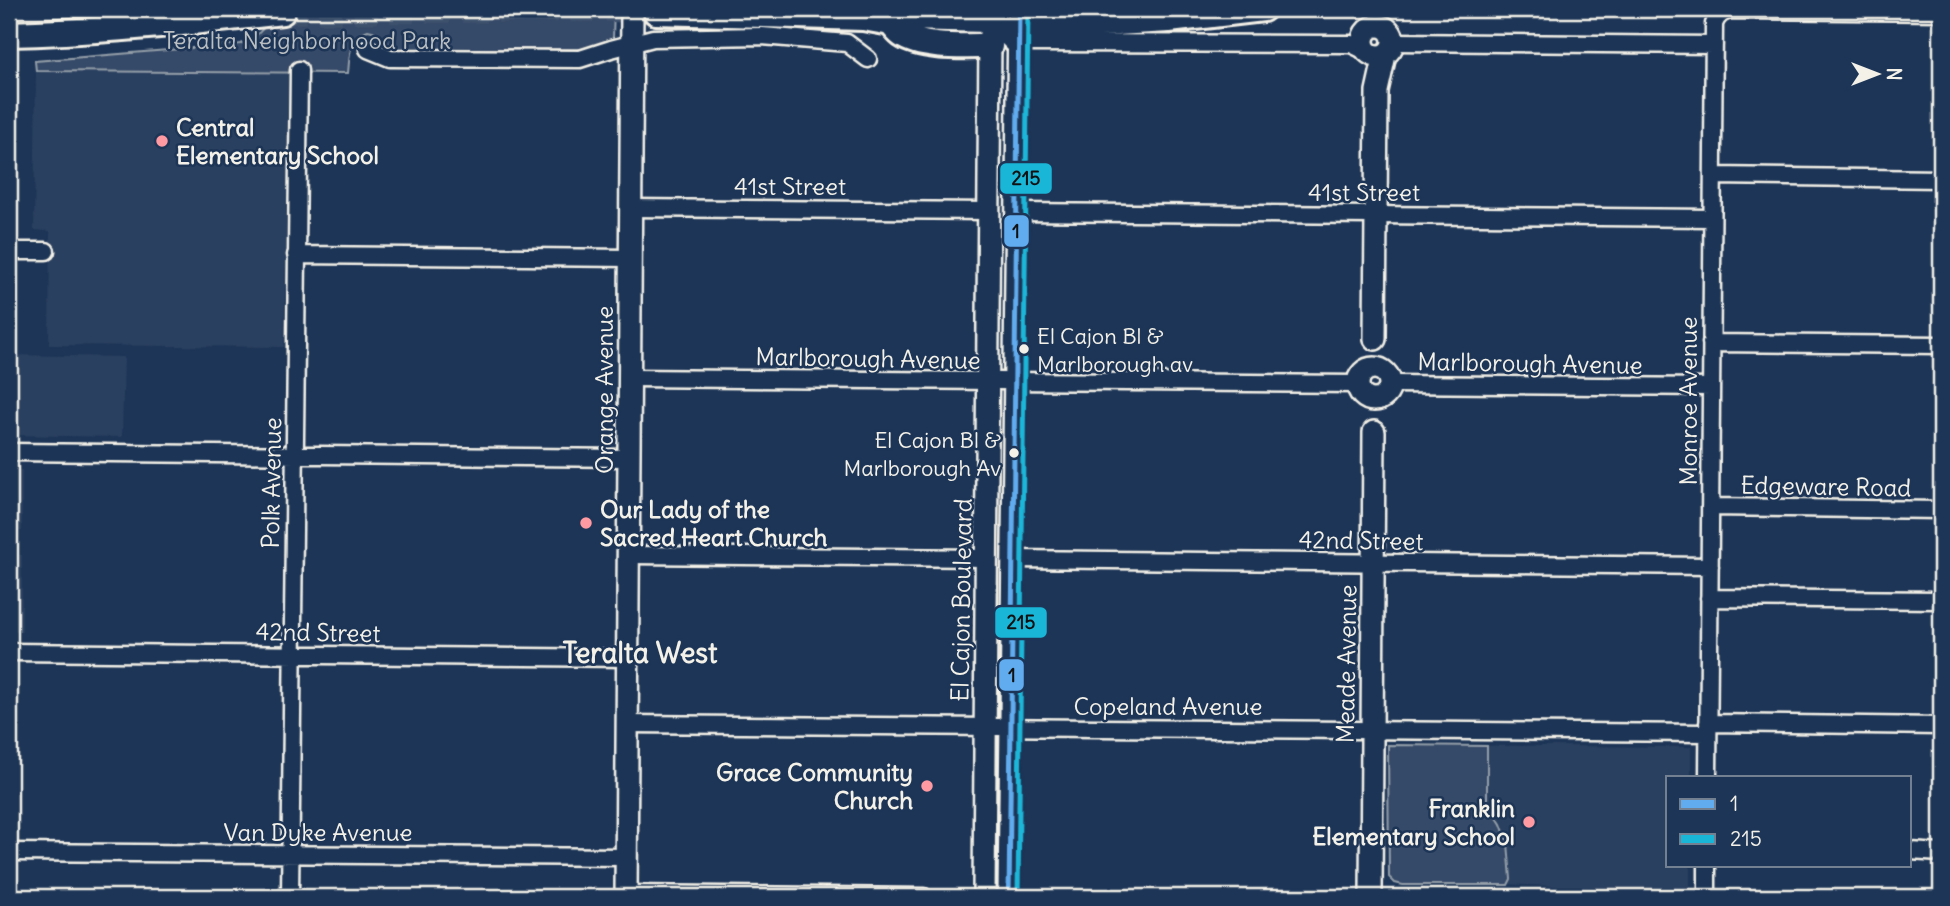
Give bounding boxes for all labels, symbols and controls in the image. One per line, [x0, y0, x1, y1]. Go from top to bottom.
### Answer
park label: Teralta Neighborhood Park [163, 25, 451, 55]
north arrow [1842, 38, 1912, 108]
text: N [1882, 67, 1906, 81]
place label: Central Elementary School [176, 112, 379, 170]
marker: Central Elementary School [154, 133, 170, 149]
line badge: 215 [999, 162, 1053, 195]
text: 215 [1012, 166, 1041, 190]
street label: 41st Street [734, 171, 846, 201]
street label: 41st Street [1308, 177, 1420, 207]
line badge: 1 [1003, 214, 1030, 248]
text: 1 [1012, 219, 1020, 243]
street label: Orange Avenue [589, 306, 619, 474]
street label: Monroe Avenue [1673, 317, 1703, 485]
place label: El Cajon Bl & Marlborough av [1037, 322, 1193, 378]
street label: Marlborough Avenue [755, 341, 981, 375]
marker: El Cajon Bl & Marlborough av [1017, 342, 1031, 356]
street label: Marlborough Avenue [1417, 346, 1643, 380]
street label: Polk Avenue [255, 417, 287, 549]
place label: El Cajon Bl & Marlborough Av [844, 426, 1001, 482]
marker: El Cajon Bl & Marlborough Av [1007, 446, 1021, 460]
street label: Edgeware Road [1740, 470, 1912, 502]
place label: Our Lady of the Sacred Heart Church [600, 494, 828, 552]
street label: El Cajon Boulevard [944, 498, 978, 702]
marker: Our Lady of the Sacred Heart Church [578, 515, 594, 531]
street label: 42nd Street [1298, 524, 1424, 556]
street label: Meade Avenue [1330, 584, 1362, 744]
line badge: 215 [994, 606, 1048, 639]
text: 215 [1007, 610, 1036, 634]
street label: 42nd Street [255, 616, 381, 648]
district label: Teralta West [563, 635, 718, 671]
line badge: 1 [998, 658, 1025, 692]
text: 1 [1008, 663, 1016, 687]
street label: Copeland Avenue [1074, 691, 1262, 721]
place label: Grace Community Church [716, 757, 913, 815]
legend [1666, 776, 1912, 867]
marker: Grace Community Church [919, 778, 935, 794]
text: 1 [1730, 790, 1738, 817]
place label: Franklin Elementary School [1312, 793, 1515, 851]
marker: Franklin Elementary School [1521, 814, 1537, 830]
street label: Van Dyke Avenue [223, 817, 413, 847]
text: 215 [1730, 825, 1762, 852]

